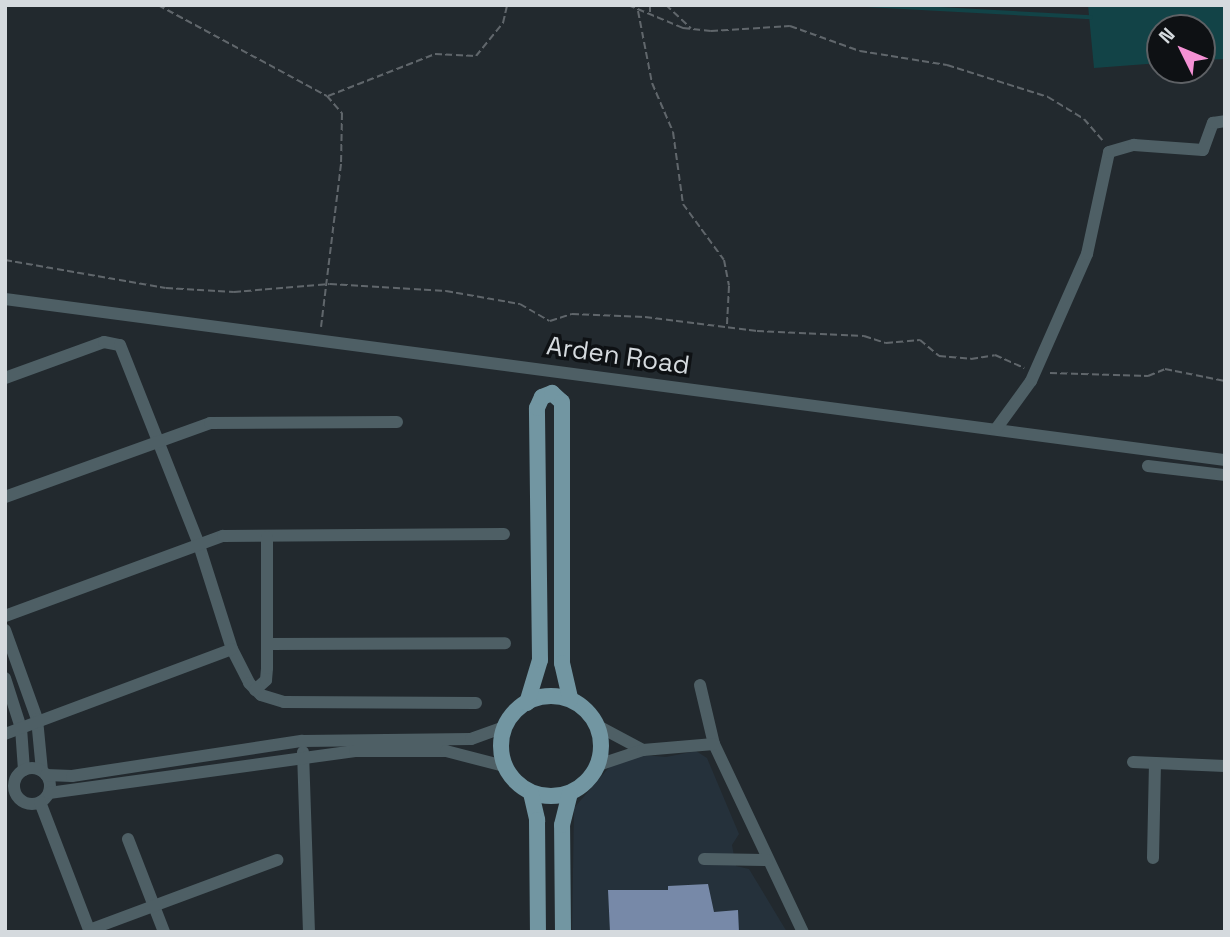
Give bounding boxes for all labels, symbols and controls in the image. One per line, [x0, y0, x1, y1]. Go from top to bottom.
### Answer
north arrow [1146, 14, 1216, 84]
text: N [1153, 23, 1180, 49]
street label: Arden Road [544, 331, 692, 381]

